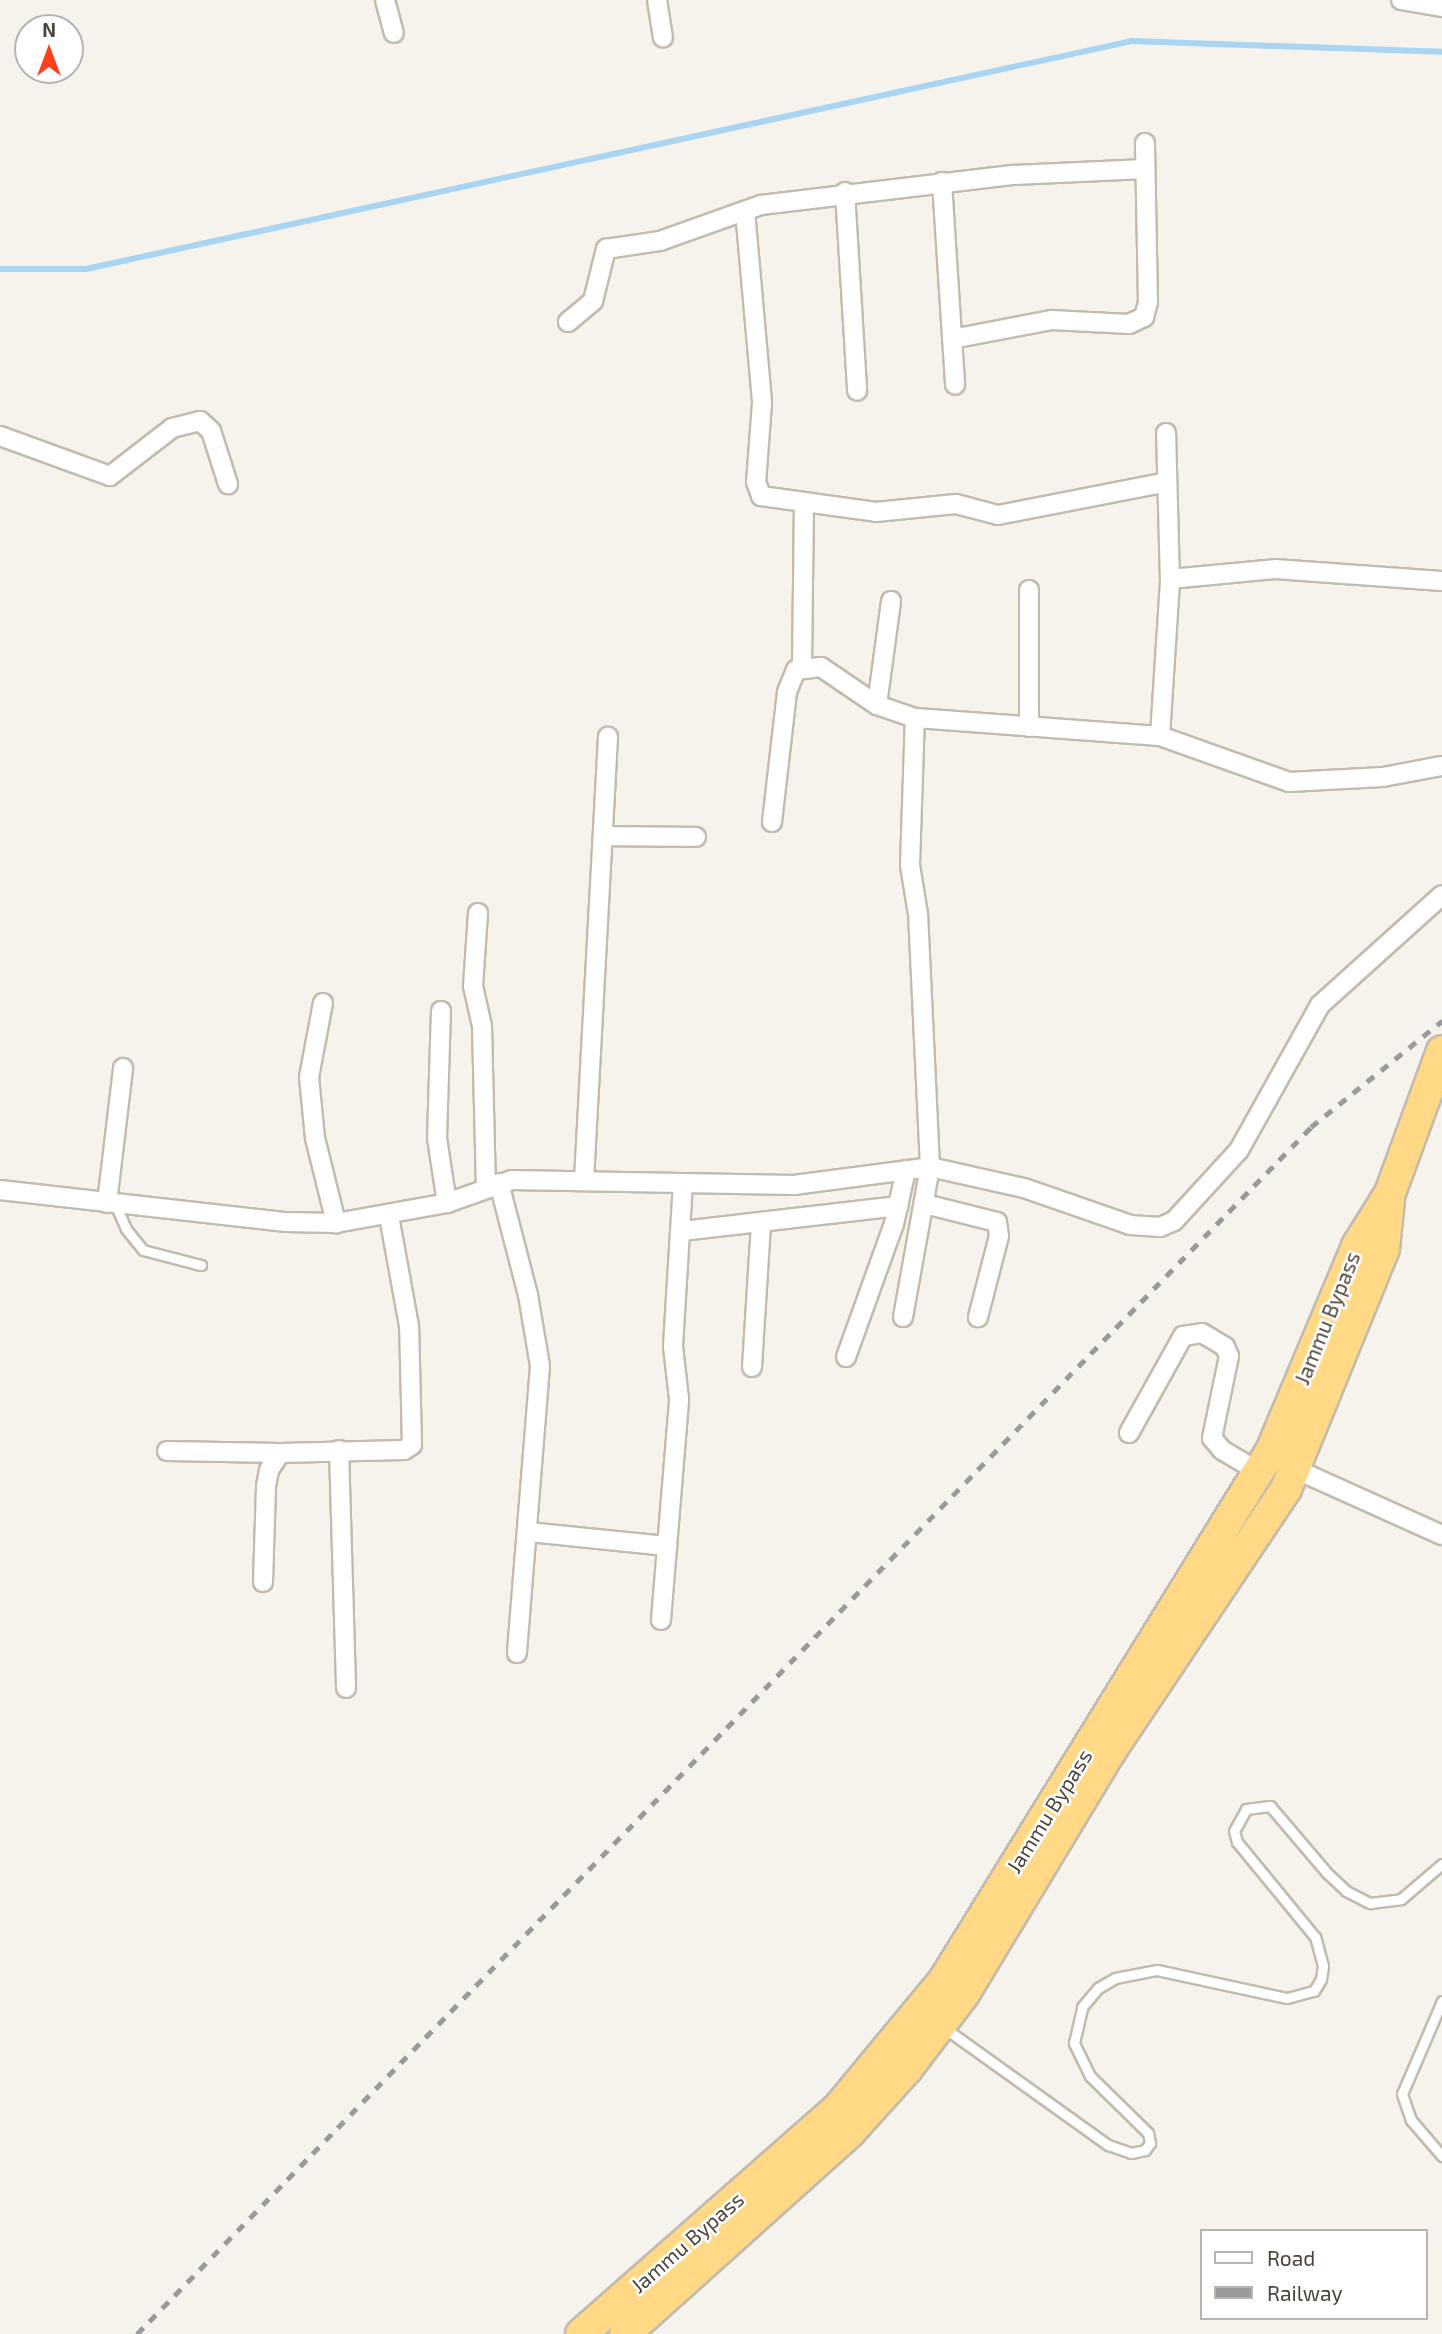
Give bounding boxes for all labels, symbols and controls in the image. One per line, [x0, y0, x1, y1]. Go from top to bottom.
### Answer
north arrow [14, 14, 84, 84]
text: N [42, 18, 56, 41]
street label: Jammu Bypass [1289, 1248, 1365, 1388]
street label: Jammu Bypass [1001, 1744, 1097, 1878]
street label: Jammu Bypass [625, 2186, 749, 2298]
legend [1200, 2229, 1428, 2320]
text: Road [1267, 2245, 1315, 2270]
text: Railway [1267, 2280, 1343, 2305]

